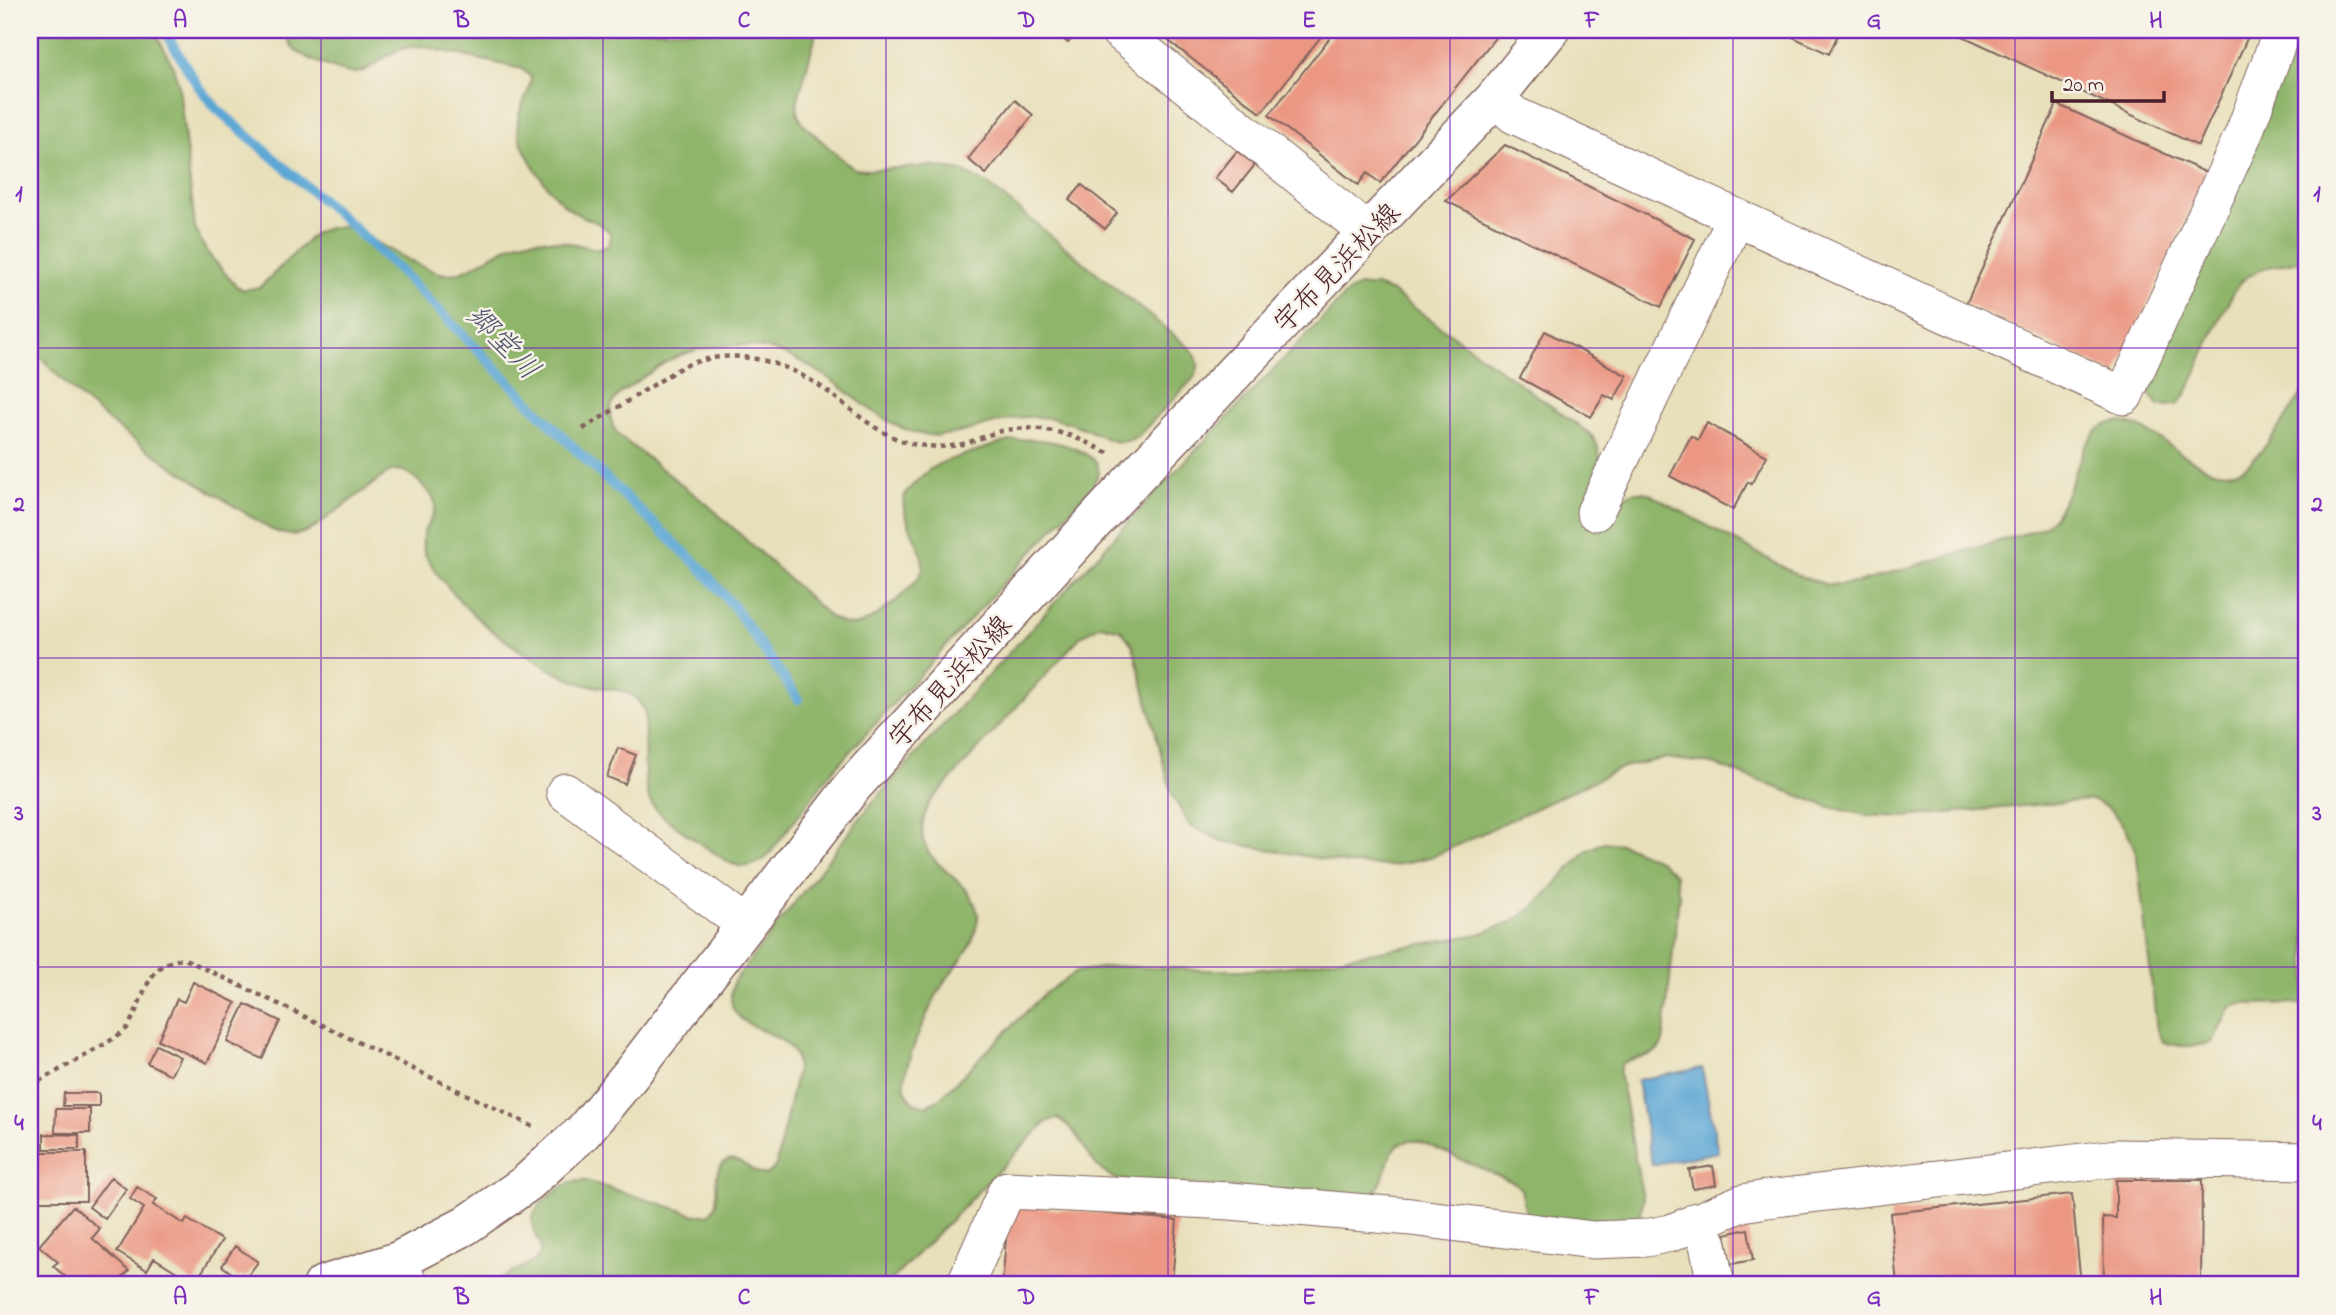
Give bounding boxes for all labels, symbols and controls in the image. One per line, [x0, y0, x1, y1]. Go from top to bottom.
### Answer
text: A [173, 5, 187, 38]
text: B [453, 5, 470, 38]
text: C [738, 5, 751, 38]
text: D [1018, 5, 1035, 38]
text: E [1302, 5, 1316, 38]
text: F [1584, 5, 1600, 38]
text: G [1867, 5, 1881, 38]
text: H [2149, 5, 2163, 38]
scale bar [2052, 60, 2164, 104]
text: 20 m [2063, 71, 2104, 101]
text: 1 [15, 179, 23, 212]
text: 1 [2313, 179, 2321, 212]
street label: 宇布見浜松線 [1265, 195, 1412, 344]
water label: 郷堂川 [455, 296, 549, 392]
text: 2 [12, 489, 25, 522]
text: 2 [2310, 489, 2323, 522]
street label: 宇布見浜松線 [880, 607, 1023, 759]
text: 3 [13, 798, 24, 831]
text: 3 [2311, 798, 2322, 831]
text: 4 [14, 1108, 24, 1141]
text: 4 [2312, 1108, 2322, 1141]
text: A [173, 1282, 187, 1315]
text: B [453, 1282, 470, 1315]
text: C [738, 1282, 751, 1315]
text: D [1018, 1282, 1035, 1315]
text: E [1302, 1282, 1316, 1315]
text: F [1584, 1282, 1600, 1315]
text: G [1867, 1282, 1881, 1315]
text: H [2149, 1282, 2163, 1315]

